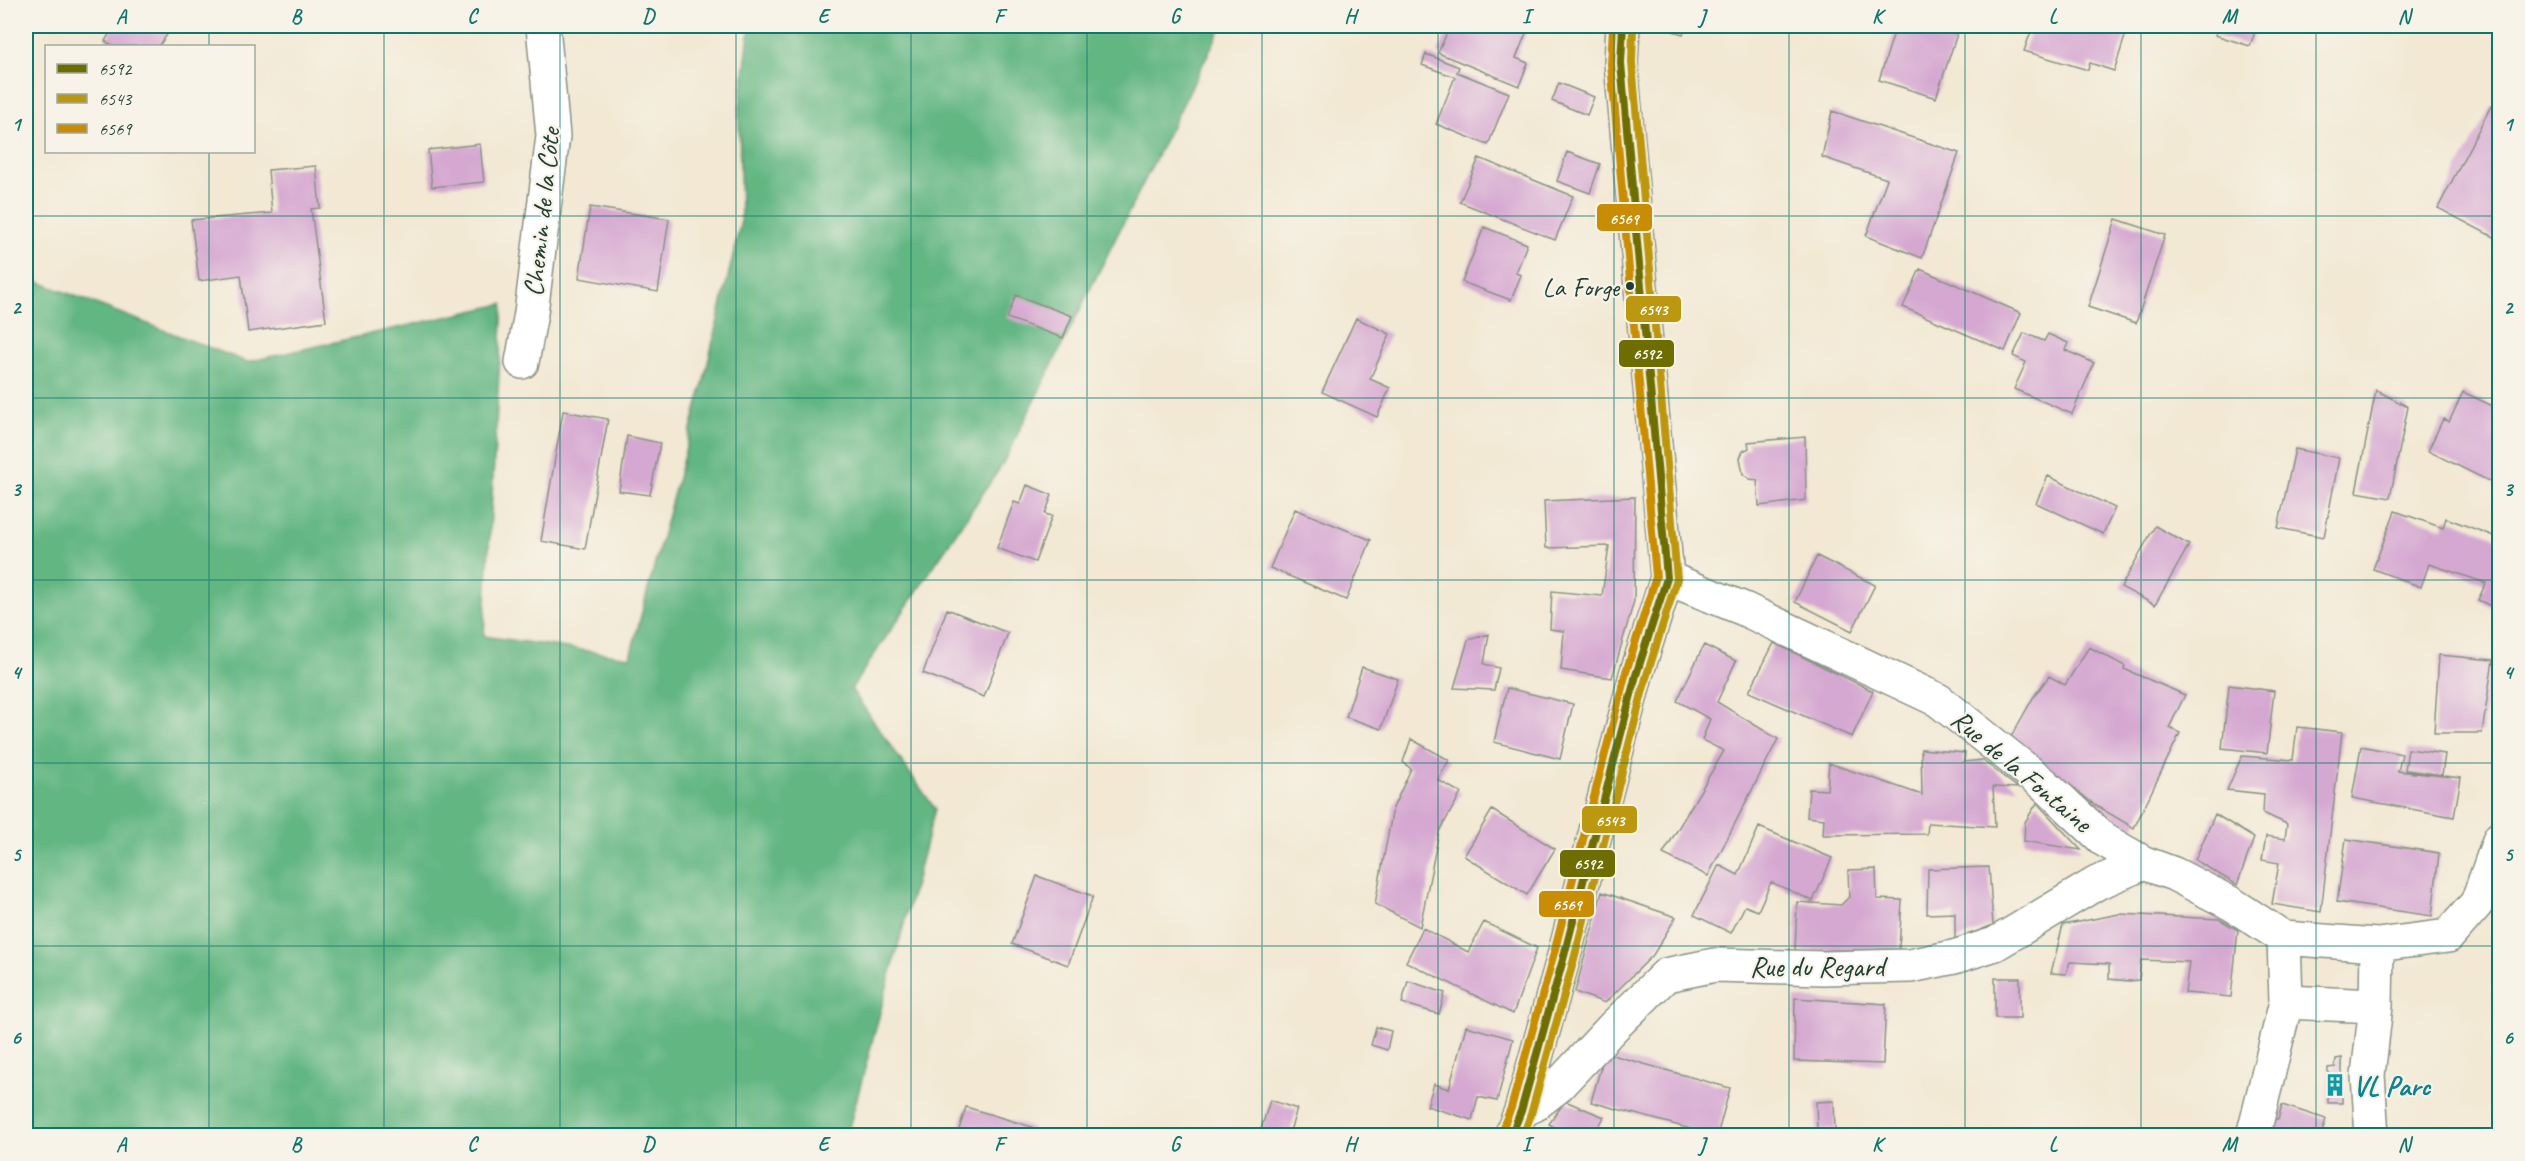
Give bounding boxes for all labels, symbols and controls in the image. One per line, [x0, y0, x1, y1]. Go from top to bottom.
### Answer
text: A [116, 4, 128, 29]
text: B [291, 4, 303, 29]
text: C [467, 4, 479, 29]
text: D [642, 4, 656, 29]
text: E [818, 4, 832, 29]
text: F [994, 4, 1008, 29]
text: G [1170, 4, 1183, 29]
text: H [1344, 4, 1359, 29]
text: I [1522, 4, 1535, 29]
text: J [1697, 4, 1709, 29]
text: K [1872, 4, 1886, 29]
text: L [2049, 4, 2059, 29]
text: M [2222, 4, 2239, 29]
text: N [2398, 4, 2414, 29]
legend [45, 45, 255, 153]
text: 6592 [99, 58, 133, 80]
text: 6543 [99, 88, 133, 110]
text: 1 [12, 112, 23, 137]
text: 1 [2504, 112, 2515, 137]
text: 6569 [99, 118, 133, 140]
street label: Chemin de la Côte [515, 124, 568, 298]
line badge: 6569 [1596, 203, 1653, 232]
text: 6569 [1609, 209, 1641, 229]
place label: La Forge [1542, 271, 1621, 304]
marker: La Forge [1624, 280, 1636, 292]
text: 2 [12, 295, 23, 320]
line badge: 6543 [1625, 295, 1682, 323]
text: 2 [2504, 295, 2515, 320]
text: 6543 [1639, 300, 1669, 320]
line badge: 6592 [1618, 339, 1675, 368]
text: 6592 [1633, 344, 1663, 364]
text: 3 [12, 477, 23, 502]
text: 3 [2504, 477, 2515, 502]
text: 4 [12, 660, 24, 685]
text: 4 [2504, 660, 2516, 685]
street label: Rue de la Fontaine [1944, 701, 2101, 841]
line badge: 6543 [1581, 805, 1638, 834]
text: 6543 [1596, 811, 1626, 831]
text: 5 [12, 842, 23, 867]
text: 5 [2504, 842, 2515, 867]
line badge: 6592 [1559, 849, 1616, 878]
text: 6592 [1574, 854, 1604, 874]
line badge: 6569 [1538, 890, 1595, 918]
text: 6569 [1552, 895, 1584, 915]
street label: Rue du Regard [1750, 949, 1888, 984]
text: 6 [11, 1025, 22, 1050]
text: 6 [2503, 1025, 2514, 1050]
place label: VL Parc [2353, 1068, 2432, 1103]
building icon: VL Parc [2322, 1072, 2348, 1098]
text: A [116, 1132, 128, 1157]
text: B [291, 1132, 303, 1157]
text: C [467, 1132, 479, 1157]
text: D [642, 1132, 656, 1157]
text: E [818, 1132, 832, 1157]
text: F [994, 1132, 1008, 1157]
text: G [1170, 1132, 1183, 1157]
text: H [1344, 1132, 1359, 1157]
text: I [1522, 1132, 1535, 1157]
text: J [1697, 1132, 1709, 1157]
text: K [1872, 1132, 1886, 1157]
text: L [2049, 1132, 2059, 1157]
text: M [2222, 1132, 2239, 1157]
text: N [2398, 1132, 2414, 1157]

